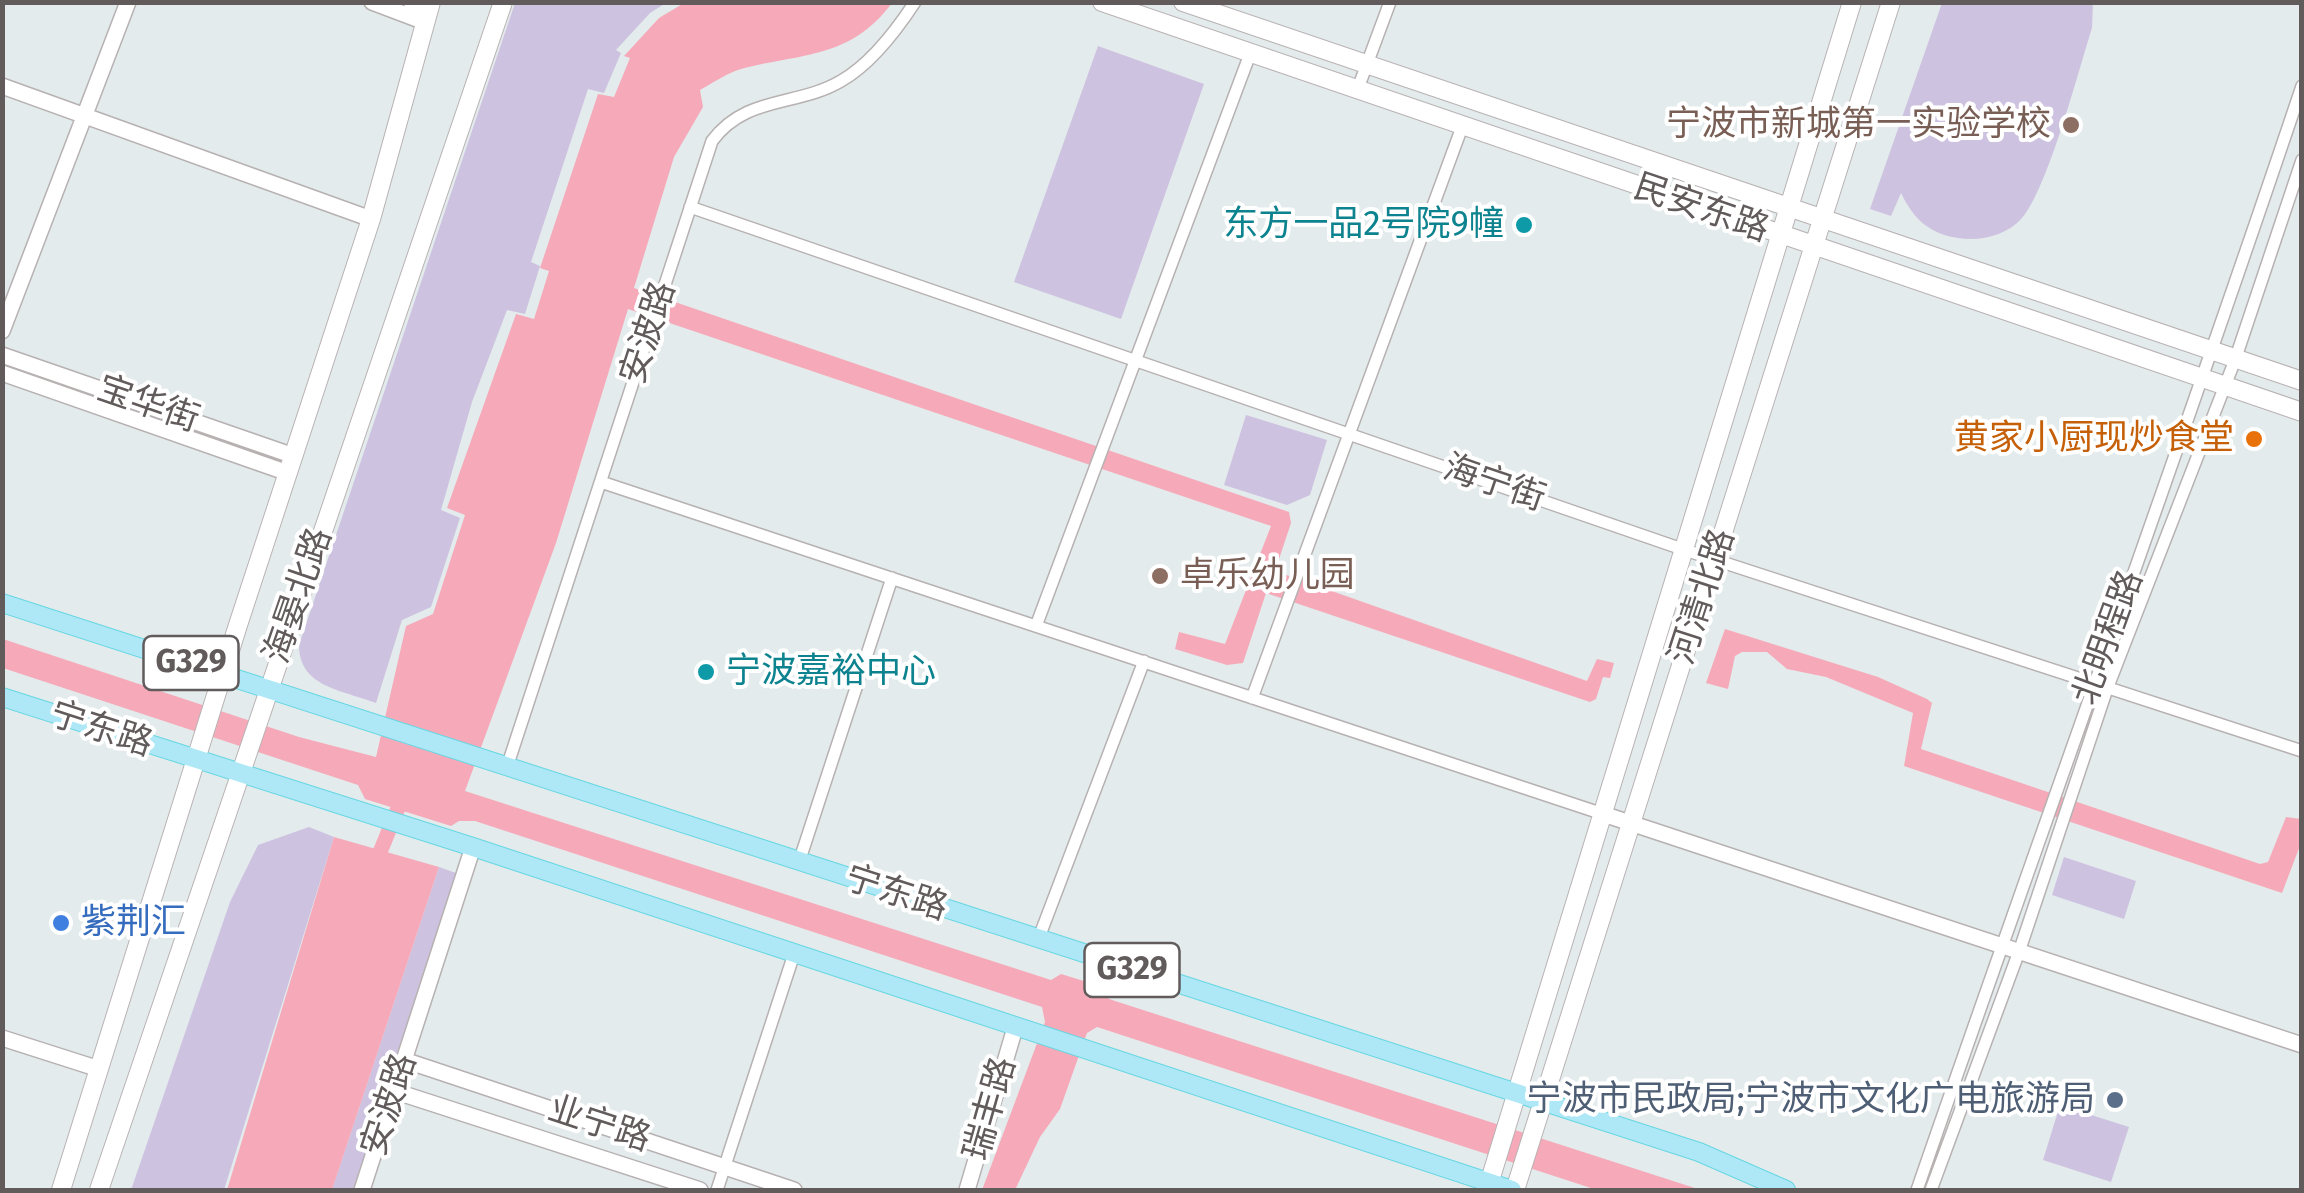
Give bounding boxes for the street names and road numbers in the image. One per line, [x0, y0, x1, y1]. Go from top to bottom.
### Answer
street label: 民安东路 [1628, 166, 1774, 252]
street label: 安波路 [613, 277, 685, 389]
street label: 宝华街 [92, 368, 204, 442]
street label: 海宁街 [1438, 447, 1550, 521]
street label: 海晏北路 [256, 523, 342, 669]
street label: 河清北路 [1661, 524, 1745, 670]
street label: 北明程路 [2065, 565, 2153, 711]
road number: G329 [144, 636, 238, 690]
street label: 宁东路 [45, 694, 157, 766]
street label: 宁东路 [840, 858, 952, 930]
road number: G329 [1084, 943, 1180, 997]
street label: 安波路 [354, 1049, 426, 1161]
street label: 瑞丰路 [956, 1053, 1026, 1165]
street label: 业宁路 [543, 1089, 655, 1161]

